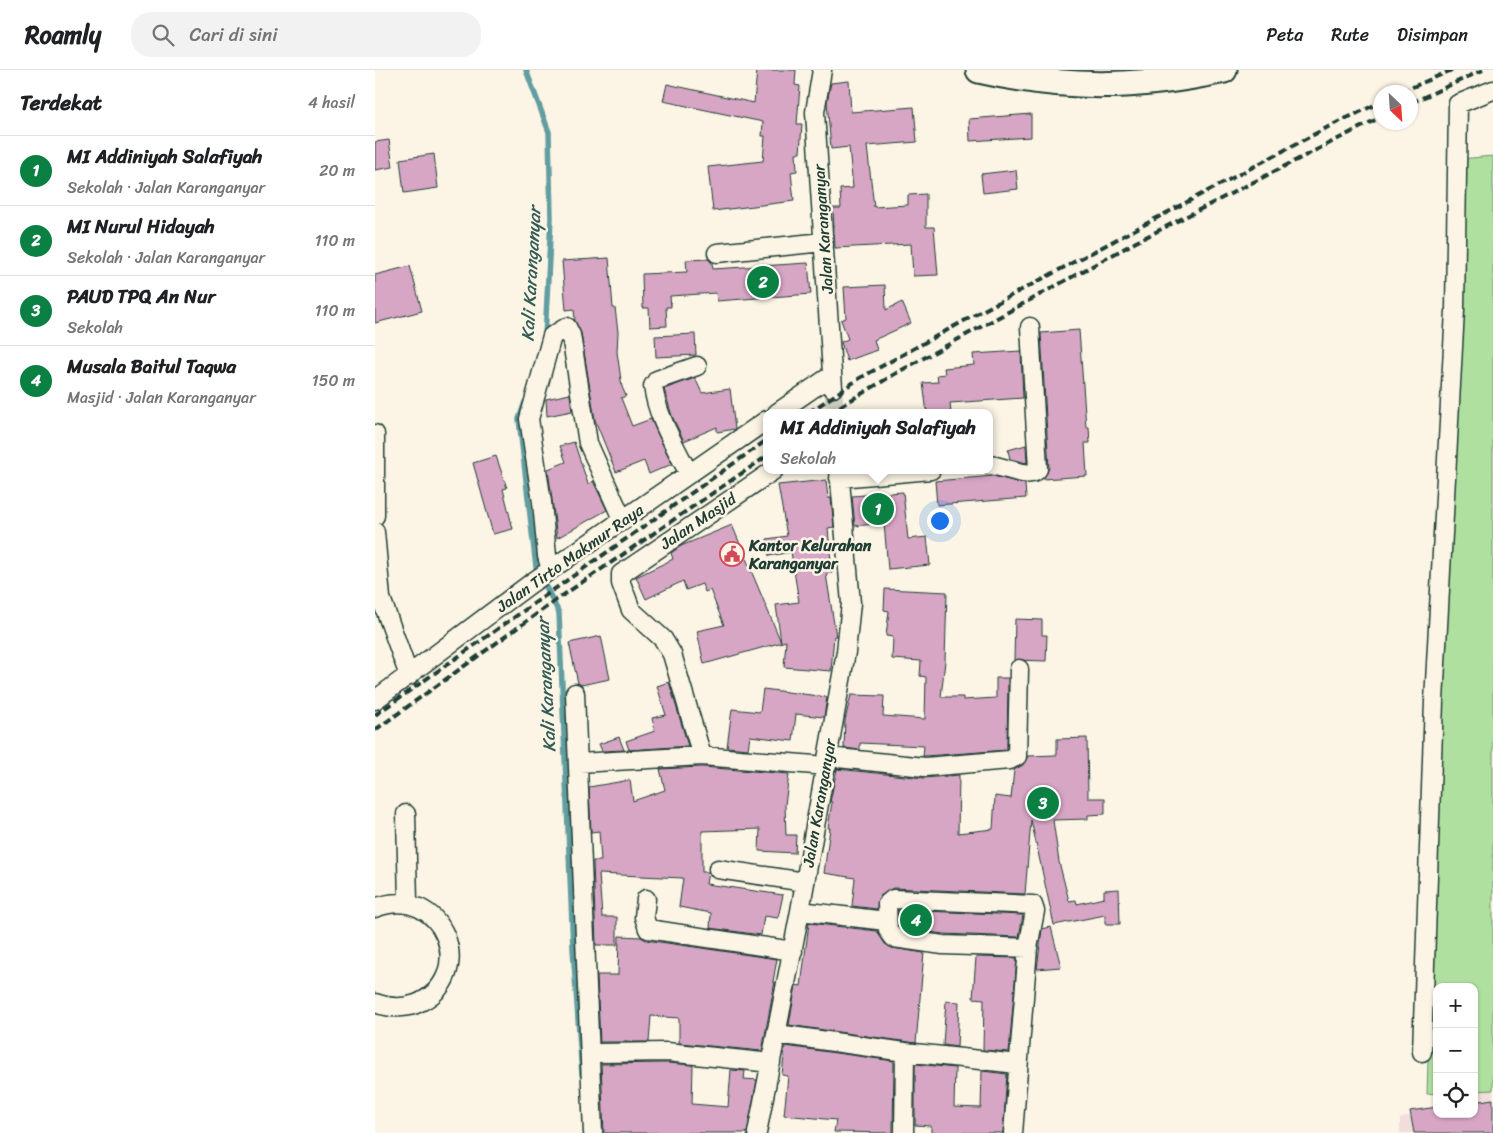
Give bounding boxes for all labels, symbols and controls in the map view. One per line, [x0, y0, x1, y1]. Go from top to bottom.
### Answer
search box [131, 12, 481, 57]
text: Roamly [25, 14, 101, 56]
text: Cari di sini [189, 18, 277, 51]
text: Peta [1266, 19, 1303, 51]
text: Rute [1331, 19, 1369, 51]
text: Disimpan [1397, 19, 1468, 51]
icon: search [149, 21, 177, 49]
text: Terdekat [20, 84, 102, 122]
north arrow [1373, 85, 1418, 130]
text: 4 hasil [308, 88, 355, 117]
text: MI Addiniyah Salafiyah [67, 140, 262, 173]
text: 1 [33, 156, 39, 185]
text: 20 m [319, 156, 355, 185]
street label: Jalan Karanganyar [804, 162, 842, 296]
text: Sekolah · Jalan Karanganyar [67, 173, 265, 202]
water label: Kali Karanganyar [512, 202, 551, 342]
text: MI Nurul Hidayah [67, 210, 214, 243]
text: 2 [31, 226, 41, 255]
text: 110 m [315, 226, 355, 255]
text: Sekolah · Jalan Karanganyar [67, 243, 265, 272]
pin: 2 [747, 263, 779, 301]
text: PAUD TPQ An Nur [67, 280, 215, 313]
text: 3 [32, 296, 40, 325]
text: 110 m [315, 296, 355, 325]
text: Sekolah [67, 313, 123, 342]
text: Musala Baitul Taqwa [67, 350, 236, 383]
text: 4 [31, 366, 41, 395]
text: 150 m [312, 366, 355, 395]
text: Masjid · Jalan Karanganyar [67, 383, 256, 412]
popup [763, 409, 993, 474]
text: MI Addiniyah Salafiyah [780, 411, 976, 444]
text: Sekolah [780, 444, 836, 473]
street label: Jalan Masjid [653, 484, 744, 558]
pin: 1 [862, 490, 894, 528]
street label: Jalan Tirto Makmur Raya [489, 495, 651, 621]
your location [927, 508, 953, 534]
place label: Kantor Kelurahan Karanganyar [748, 531, 872, 578]
public building icon: Kantor Kelurahan Karanganyar [719, 541, 745, 567]
water label: Kali Karanganyar [526, 613, 565, 753]
street label: Jalan Karanganyar [793, 735, 845, 870]
pin: 3 [1027, 784, 1059, 822]
pin: 4 [900, 901, 932, 939]
map controls [1433, 983, 1478, 1118]
button: + [1433, 983, 1478, 1028]
button: − [1433, 1028, 1478, 1073]
button: locate [1433, 1073, 1478, 1118]

